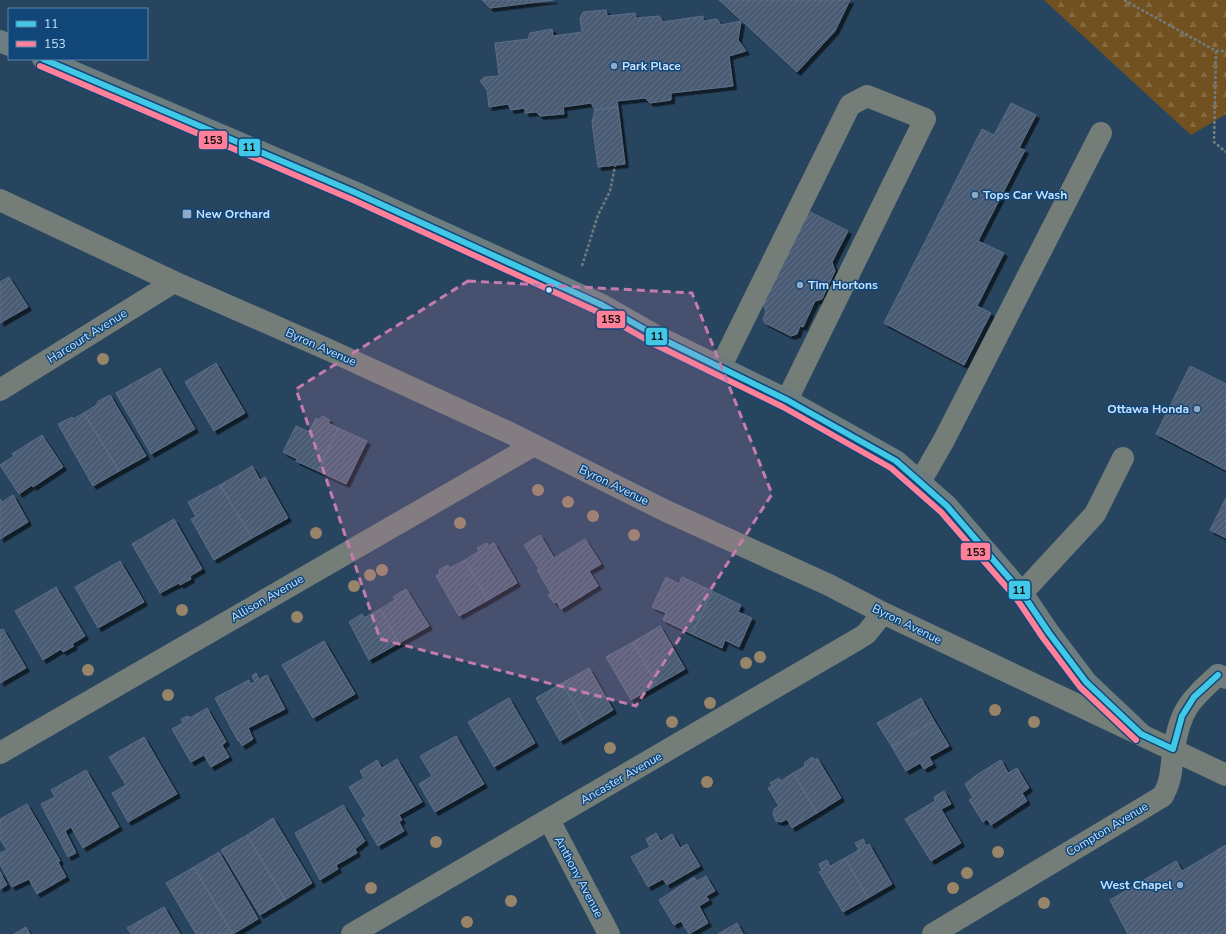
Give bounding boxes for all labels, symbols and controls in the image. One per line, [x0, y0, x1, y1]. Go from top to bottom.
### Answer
legend [8, 8, 148, 60]
text: 11 [44, 16, 58, 32]
text: 153 [44, 36, 66, 52]
place label: Park Place [622, 58, 681, 74]
marker: Park Place [609, 61, 619, 71]
line badge: 153 [198, 130, 228, 150]
text: 153 [203, 133, 223, 148]
line badge: 11 [238, 138, 261, 157]
text: 11 [242, 140, 256, 155]
place label: Tops Car Wash [983, 187, 1067, 203]
marker: Tops Car Wash [970, 190, 980, 200]
place label: New Orchard [196, 206, 270, 222]
marker: New Orchard [181, 208, 193, 220]
place label: Tim Hortons [808, 277, 878, 293]
marker: Tim Hortons [795, 280, 805, 290]
unlabelled marker [544, 285, 554, 295]
street label: Harcourt Avenue [44, 305, 130, 367]
line badge: 153 [596, 310, 626, 329]
text: 153 [601, 312, 621, 327]
street label: Byron Avenue [283, 324, 359, 370]
line badge: 11 [645, 327, 668, 346]
text: 11 [650, 329, 664, 344]
place label: Ottawa Honda [1107, 401, 1189, 417]
marker: Ottawa Honda [1192, 404, 1202, 414]
street label: Byron Avenue [576, 461, 652, 509]
line badge: 153 [960, 542, 991, 561]
text: 153 [966, 545, 986, 560]
street label: Allison Avenue [228, 571, 306, 625]
line badge: 11 [1008, 580, 1031, 600]
text: 11 [1012, 583, 1026, 598]
street label: Byron Avenue [869, 600, 945, 648]
street label: Ancaster Avenue [577, 748, 665, 808]
street label: Compton Avenue [1063, 798, 1151, 860]
street label: Anthony Avenue [551, 833, 607, 921]
place label: West Chapel [1100, 877, 1172, 893]
marker: West Chapel [1175, 880, 1185, 890]

